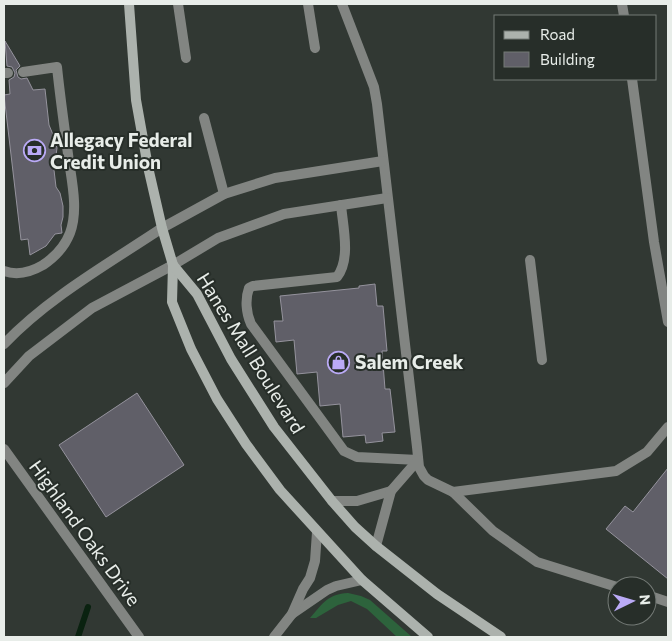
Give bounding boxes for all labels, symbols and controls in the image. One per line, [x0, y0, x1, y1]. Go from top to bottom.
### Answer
legend [494, 15, 657, 80]
text: Road [540, 25, 575, 43]
text: Building [540, 50, 595, 68]
place label: Allegacy Federal Credit Union [50, 128, 192, 173]
bank icon: Allegacy Federal Credit Union [22, 139, 46, 163]
street label: Hanes Mall Boulevard [193, 268, 310, 437]
shop icon: Salem Creek [327, 350, 351, 374]
place label: Salem Creek [355, 350, 463, 373]
street label: Highland Oaks Drive [25, 455, 146, 610]
north arrow [607, 576, 657, 626]
text: N [637, 594, 654, 606]

